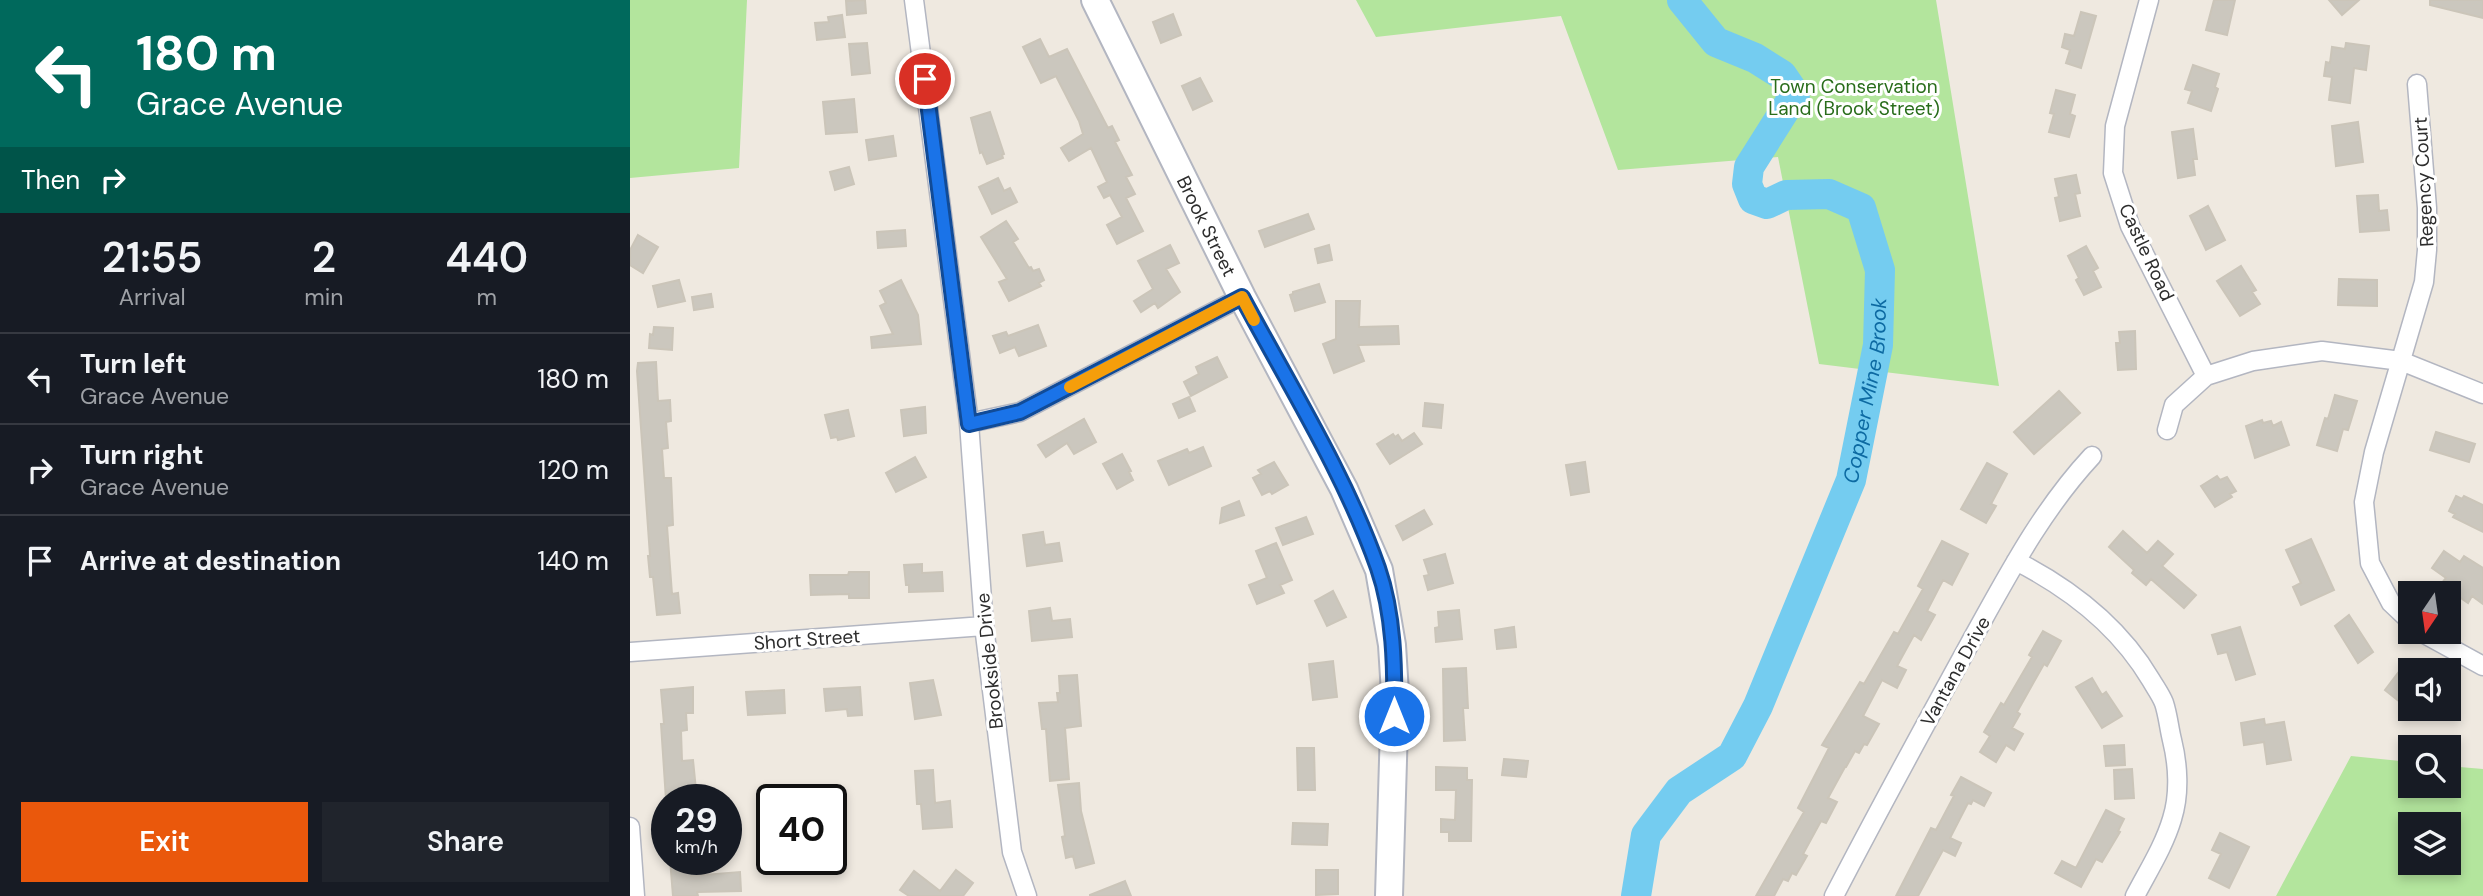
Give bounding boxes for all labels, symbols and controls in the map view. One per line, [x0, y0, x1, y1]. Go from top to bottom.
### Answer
text: 180 m [136, 21, 277, 85]
icon: left [21, 28, 112, 119]
pin [895, 49, 955, 109]
icon: arrive [906, 60, 944, 98]
park label: Town Conservation Land (Brook Street) [1768, 74, 1940, 121]
text: Grace Avenue [136, 83, 343, 125]
street label: Regency Court [2408, 116, 2439, 248]
icon: right [94, 161, 132, 199]
text: Then [21, 163, 80, 197]
street label: Brook Street [1171, 172, 1242, 281]
street label: Castle Road [2113, 199, 2180, 305]
text: 21:55 [102, 230, 203, 285]
text: 2 [312, 230, 336, 285]
text: 440 [445, 230, 528, 285]
text: Arrival [119, 282, 186, 312]
text: min [304, 282, 344, 312]
text: m [476, 282, 497, 312]
water label: Copper Mine Brook [1837, 297, 1893, 486]
text: Turn left [80, 347, 187, 381]
icon: left [21, 360, 59, 398]
text: 180 m [537, 362, 609, 396]
text: Grace Avenue [80, 381, 229, 411]
text: Turn right [80, 438, 204, 472]
icon: right [21, 451, 59, 489]
text: 120 m [538, 453, 609, 487]
text: Grace Avenue [80, 472, 229, 502]
icon: arrive [21, 542, 59, 580]
text: Arrive at destination [80, 544, 341, 578]
text: 140 m [537, 544, 609, 578]
north arrow [2398, 581, 2460, 644]
map controls [2398, 581, 2461, 875]
street label: Brookside Drive [970, 592, 1009, 730]
street label: Vantana Drive [1915, 612, 1996, 731]
street label: Short Street [753, 623, 861, 656]
button: sound [2398, 658, 2461, 721]
position arrow [1357, 679, 1431, 753]
button: search [2398, 735, 2461, 798]
speed limit sign: 40 [756, 784, 847, 875]
text: 29 [675, 797, 718, 843]
button: Exit [21, 802, 308, 882]
button: Share [322, 802, 609, 882]
button: layers [2398, 812, 2461, 875]
text: km/h [675, 835, 718, 859]

